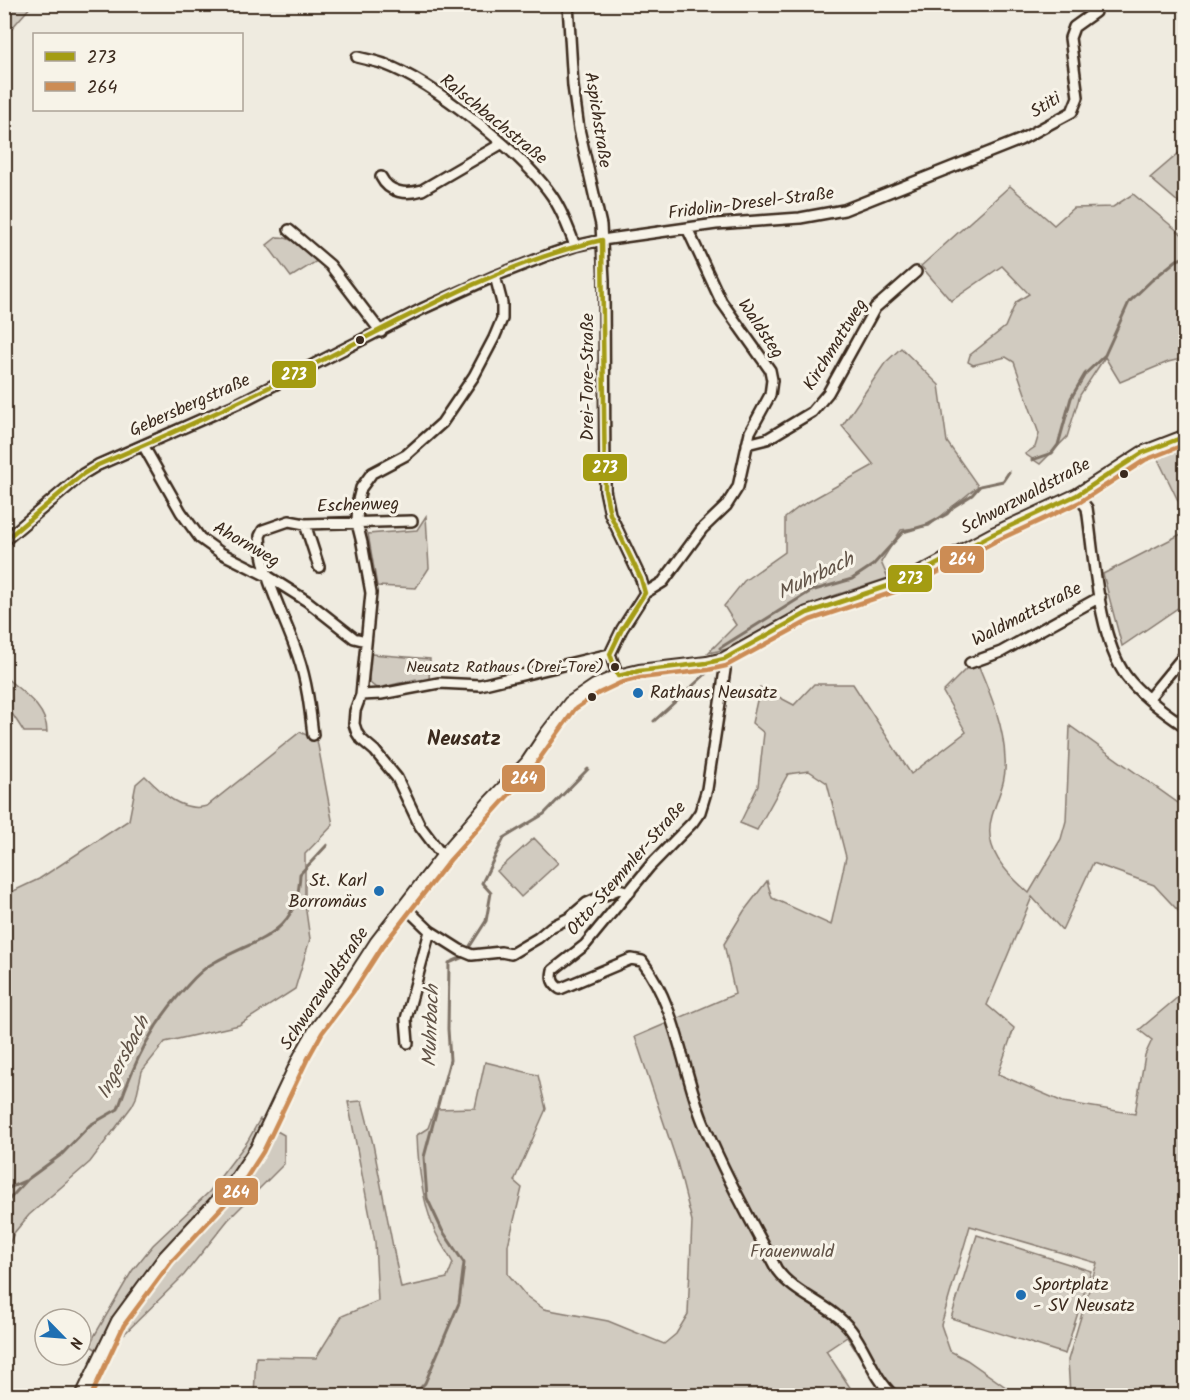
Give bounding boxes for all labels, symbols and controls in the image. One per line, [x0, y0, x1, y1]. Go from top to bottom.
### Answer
legend [33, 33, 243, 111]
text: 273 [87, 44, 116, 73]
street label: Ralschbachstraße [433, 67, 553, 173]
street label: Aspichstraße [575, 70, 619, 170]
text: 264 [87, 74, 117, 103]
street label: Stiti [1025, 85, 1068, 127]
street label: Fridolin-Dresel-Straße [666, 179, 836, 229]
street label: Waldsteg [729, 293, 791, 365]
street label: Kirchmattweg [796, 293, 876, 397]
street label: Drei-Tore-Straße [574, 313, 603, 441]
unlabelled marker [354, 334, 366, 346]
line badge: 273 [271, 360, 317, 389]
text: 273 [281, 363, 307, 388]
street label: Gebersbergstraße [125, 366, 255, 446]
street label: Schwarzwaldstraße [956, 451, 1096, 543]
line badge: 273 [582, 453, 628, 482]
text: 273 [592, 456, 618, 481]
unlabelled marker [1118, 468, 1130, 480]
street label: Eschenweg [316, 490, 400, 522]
street label: Ahornweg [207, 514, 285, 576]
water label: Muhrbach [772, 544, 862, 609]
line badge: 264 [939, 545, 985, 574]
text: 264 [949, 548, 976, 573]
line badge: 273 [887, 564, 933, 593]
text: 273 [897, 567, 923, 592]
street label: Waldmattstraße [967, 575, 1087, 655]
place label: Neusatz Rathaus (Drei-Tore) [406, 655, 604, 680]
marker: Neusatz Rathaus (Drei-Tore) [609, 661, 621, 673]
place label: Rathaus Neusatz [650, 679, 778, 708]
marker: Rathaus Neusatz [631, 686, 645, 700]
unlabelled marker [586, 691, 598, 703]
district label: Neusatz [427, 723, 501, 756]
line badge: 264 [501, 764, 546, 793]
text: 264 [511, 767, 538, 792]
street label: Otto-Stemmler-Straße [560, 795, 694, 943]
place label: St. Karl Borromäus [288, 867, 368, 917]
marker: St. Karl Borromäus [372, 884, 386, 898]
street label: Schwarzwaldstraße [273, 922, 377, 1056]
water label: Muhrbach [415, 982, 450, 1068]
water label: Ingersbach [89, 1009, 160, 1105]
line badge: 264 [214, 1177, 259, 1206]
text: 264 [223, 1181, 250, 1206]
park label: Frauenwald [750, 1238, 835, 1267]
place label: Sportplatz - SV Neusatz [1033, 1271, 1135, 1321]
marker: Sportplatz - SV Neusatz [1014, 1288, 1028, 1302]
north arrow [33, 1307, 93, 1367]
text: N [62, 1333, 89, 1353]

